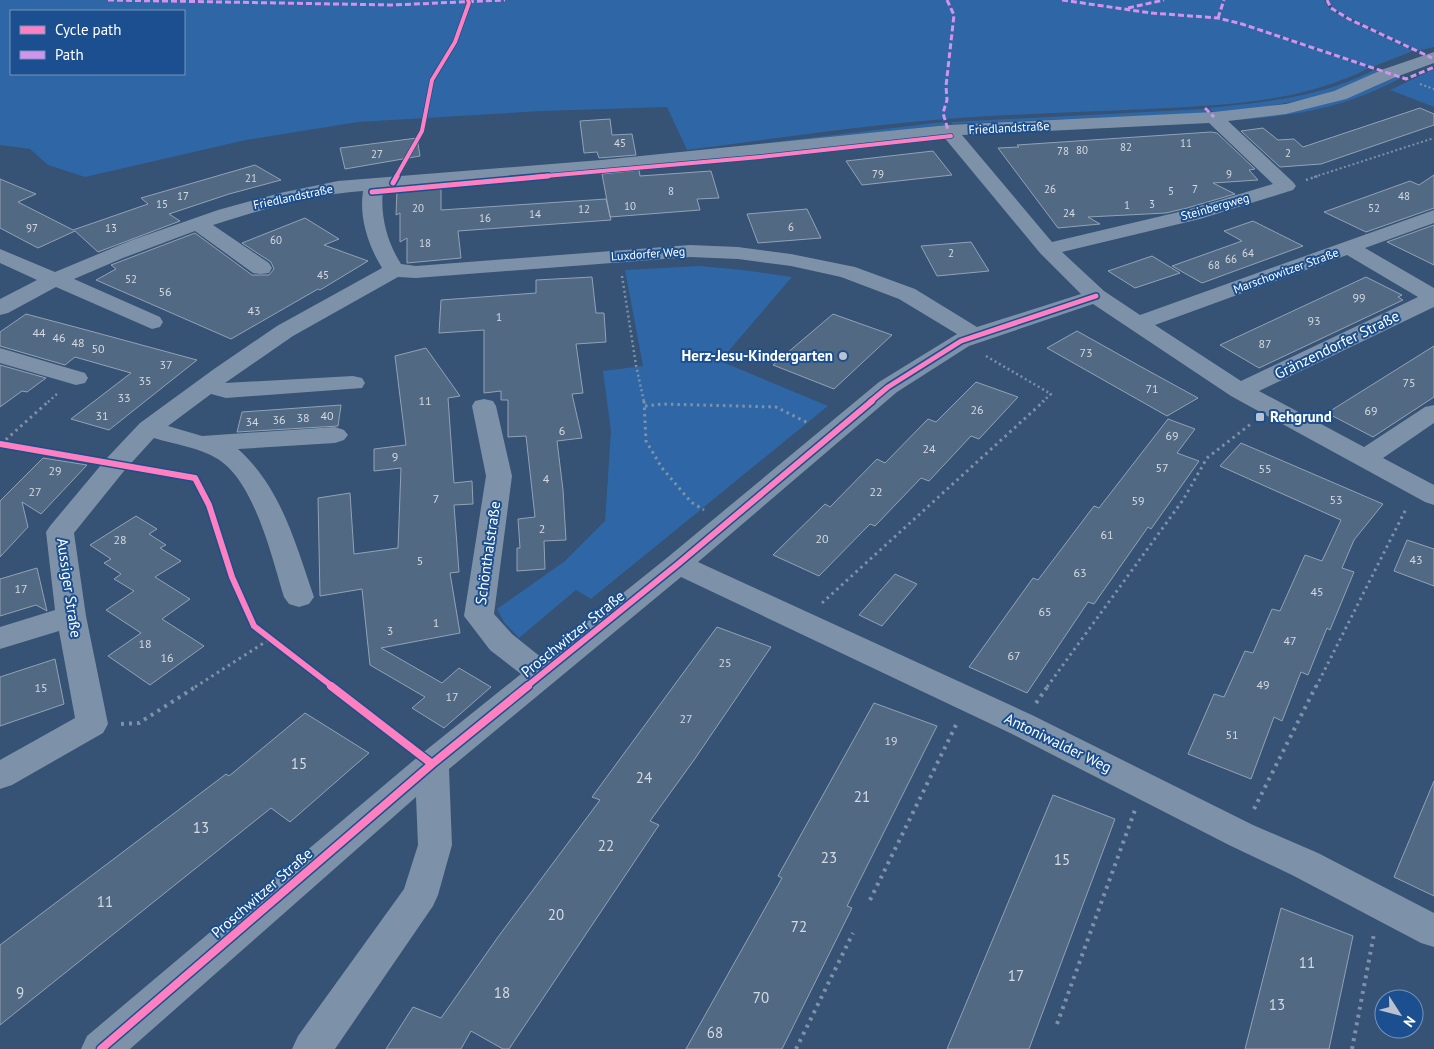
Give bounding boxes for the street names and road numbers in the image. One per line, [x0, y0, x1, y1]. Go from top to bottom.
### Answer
street label: Friedlandstraße [968, 118, 1050, 137]
street label: Friedlandstraße [252, 181, 334, 212]
street label: Steinbergweg [1179, 190, 1251, 223]
street label: Luxdorfer Weg [610, 243, 686, 264]
street label: Marschowitzer Straße [1231, 244, 1341, 297]
street label: Gränzendorfer Straße [1271, 306, 1402, 383]
street label: Schönthalstraße [471, 500, 504, 606]
street label: Aussiger Straße [53, 537, 86, 639]
street label: Proschwitzer Straße [517, 586, 628, 681]
street label: Antoniwalder Weg [1002, 708, 1115, 777]
street label: Proschwitzer Straße [207, 844, 316, 942]

